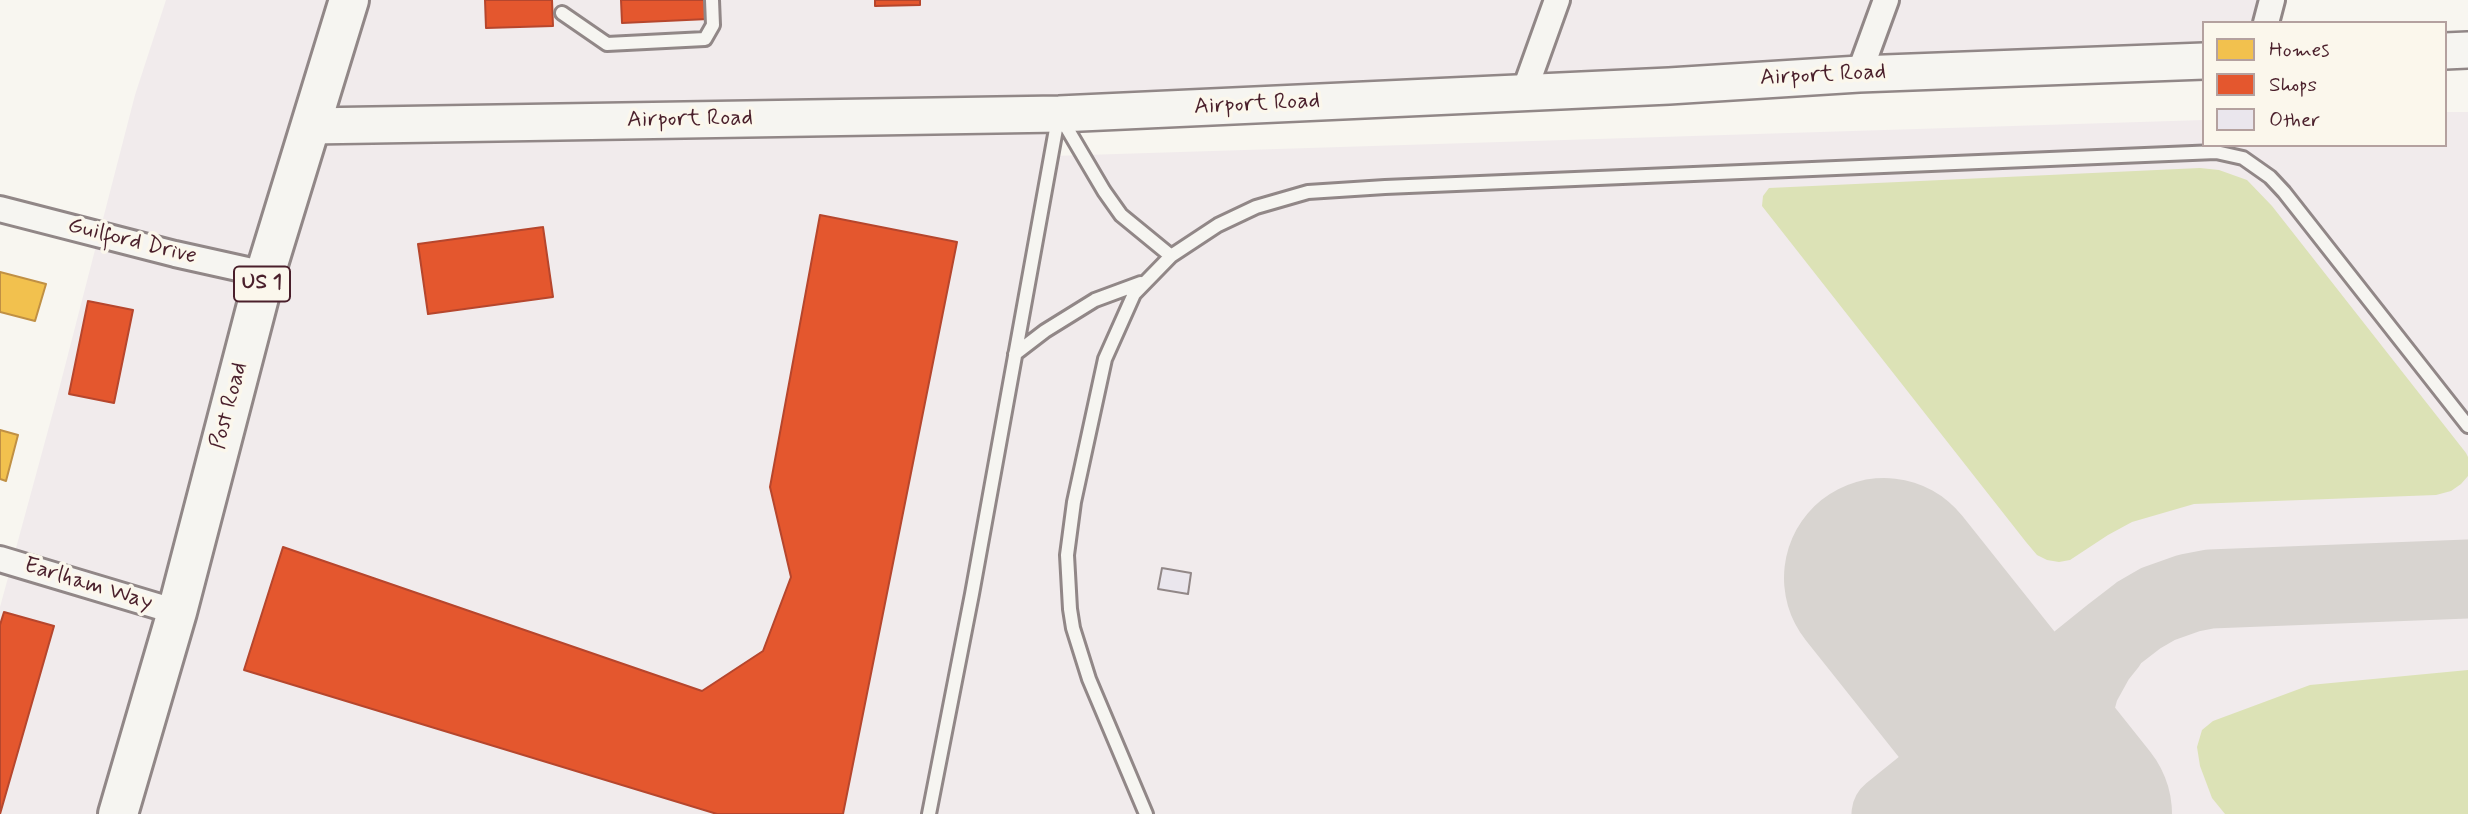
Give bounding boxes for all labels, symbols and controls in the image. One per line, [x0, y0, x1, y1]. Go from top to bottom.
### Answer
legend [2202, 21, 2447, 147]
text: Homes [2269, 36, 2329, 64]
street label: Airport Road [1759, 59, 1887, 93]
text: Shops [2269, 71, 2317, 99]
street label: Airport Road [1193, 88, 1321, 122]
street label: Airport Road [627, 105, 753, 135]
text: Other [2269, 106, 2320, 134]
street label: Guilford Drive [65, 213, 199, 271]
road number: US 1 [234, 266, 290, 302]
street label: Post Road [205, 359, 255, 453]
street label: Earlham Way [20, 552, 156, 618]

